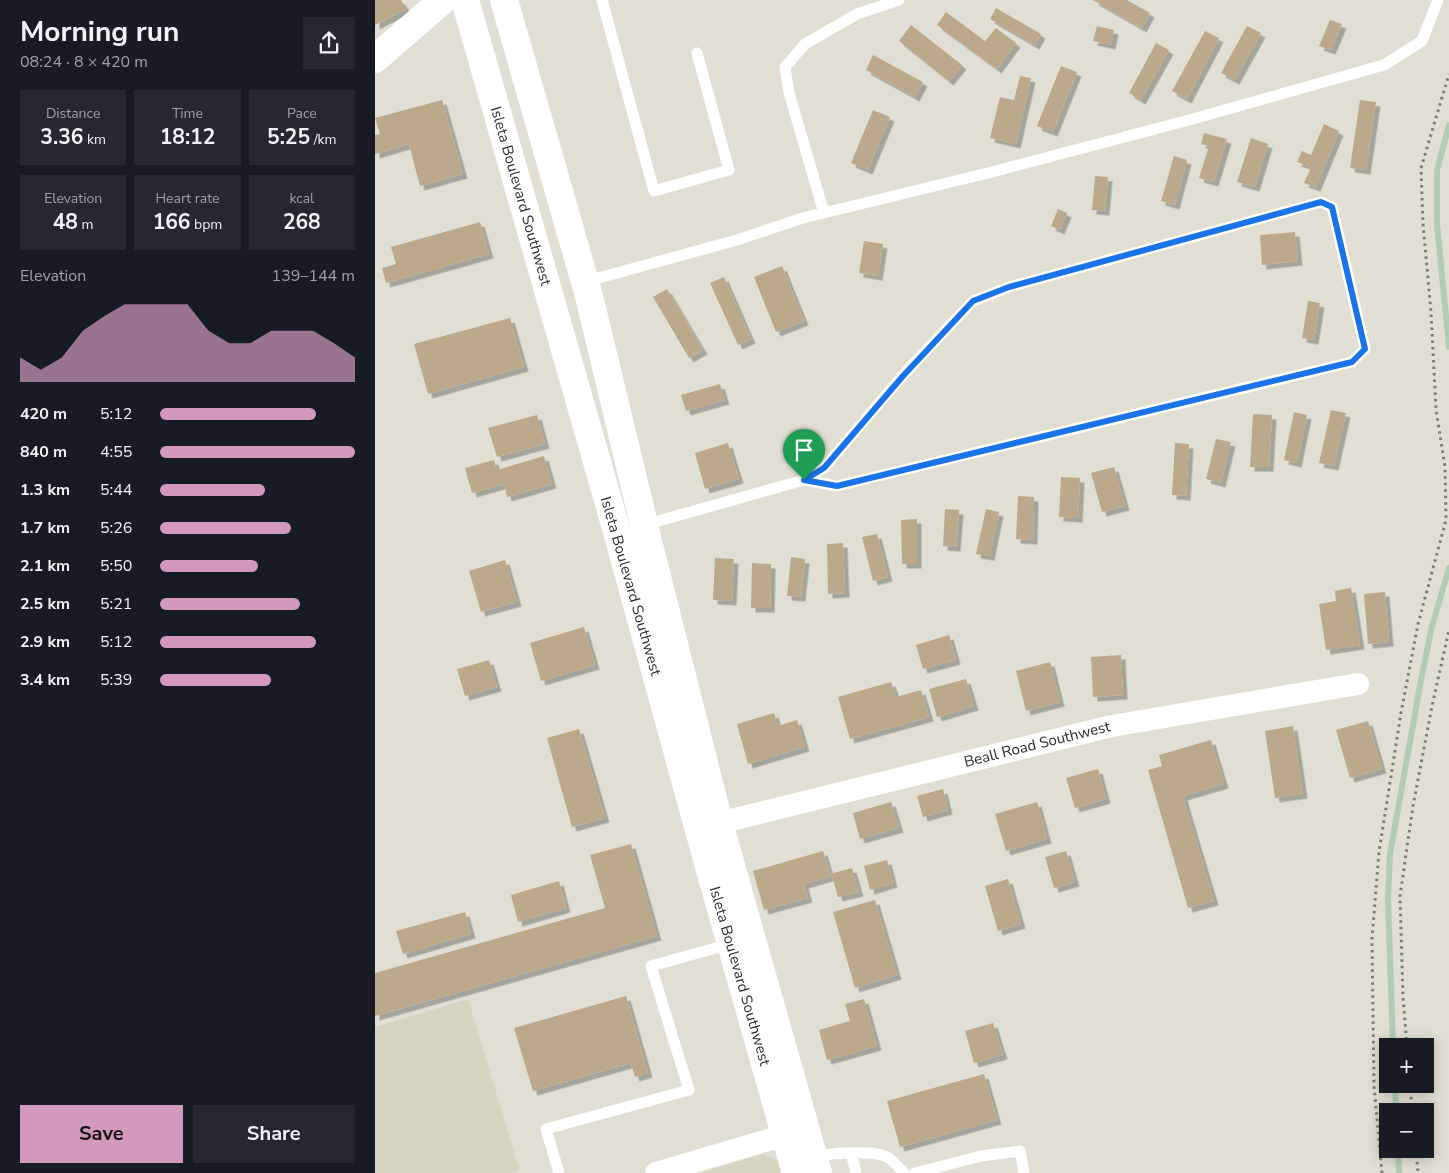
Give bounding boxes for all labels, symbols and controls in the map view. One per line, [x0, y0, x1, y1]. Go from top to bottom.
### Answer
text: Morning run [20, 13, 179, 51]
button: share [303, 17, 355, 69]
text: 08:24 · 8 × 420 m [20, 51, 148, 73]
text: Distance [46, 104, 100, 123]
text: Time [172, 104, 203, 123]
text: Pace [287, 104, 317, 123]
street label: Isleta Boulevard Southwest [486, 104, 556, 289]
text: 3.36 [40, 123, 83, 151]
text: 18:12 [160, 123, 215, 151]
text: 5:25 [267, 123, 310, 151]
text: km [83, 130, 106, 149]
text: /km [310, 130, 337, 149]
text: Elevation [44, 189, 102, 208]
text: Heart rate [155, 189, 220, 208]
text: kcal [289, 189, 314, 208]
text: 48 [53, 208, 78, 236]
text: 166 [153, 208, 190, 236]
text: 268 [283, 208, 321, 236]
text: m [78, 215, 94, 234]
text: bpm [190, 215, 222, 234]
text: Elevation [20, 265, 86, 287]
text: 139–144 m [272, 265, 355, 287]
text: 420 m [20, 403, 67, 425]
text: 5:12 [100, 403, 132, 425]
pin [783, 429, 825, 480]
icon: arrive [790, 436, 818, 464]
text: 840 m [20, 441, 67, 463]
text: 4:55 [100, 441, 132, 463]
text: 1.3 km [20, 479, 70, 501]
text: 5:44 [100, 479, 132, 501]
street label: Isleta Boulevard Southwest [596, 494, 666, 679]
text: 1.7 km [20, 517, 70, 539]
text: 5:26 [100, 517, 132, 539]
text: 2.1 km [20, 555, 70, 577]
text: 5:50 [100, 555, 132, 577]
text: 2.5 km [20, 593, 70, 615]
text: 5:21 [100, 593, 132, 615]
text: 2.9 km [20, 631, 70, 653]
text: 5:12 [100, 631, 132, 653]
text: 3.4 km [20, 669, 70, 691]
text: 5:39 [100, 669, 132, 691]
street label: Beall Road Southwest [962, 716, 1113, 772]
street label: Isleta Boulevard Southwest [705, 884, 775, 1069]
map controls [1379, 1038, 1434, 1158]
button: + [1379, 1038, 1434, 1093]
button: − [1379, 1103, 1434, 1158]
button: Save [20, 1105, 183, 1163]
button: Share [193, 1105, 355, 1163]

